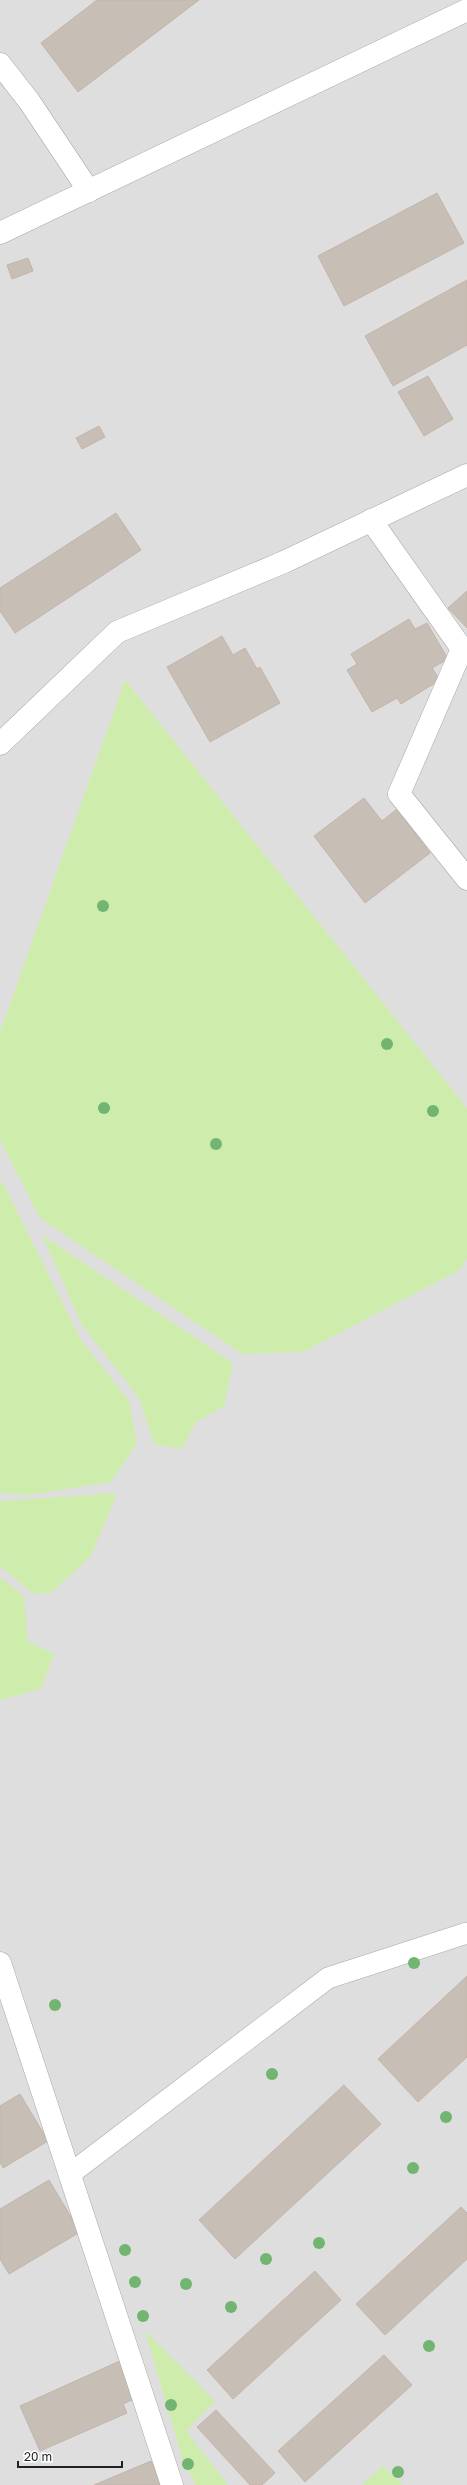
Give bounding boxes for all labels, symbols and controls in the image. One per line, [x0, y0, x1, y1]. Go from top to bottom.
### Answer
scale bar [18, 2443, 122, 2469]
text: 20 m [24, 2449, 52, 2464]

